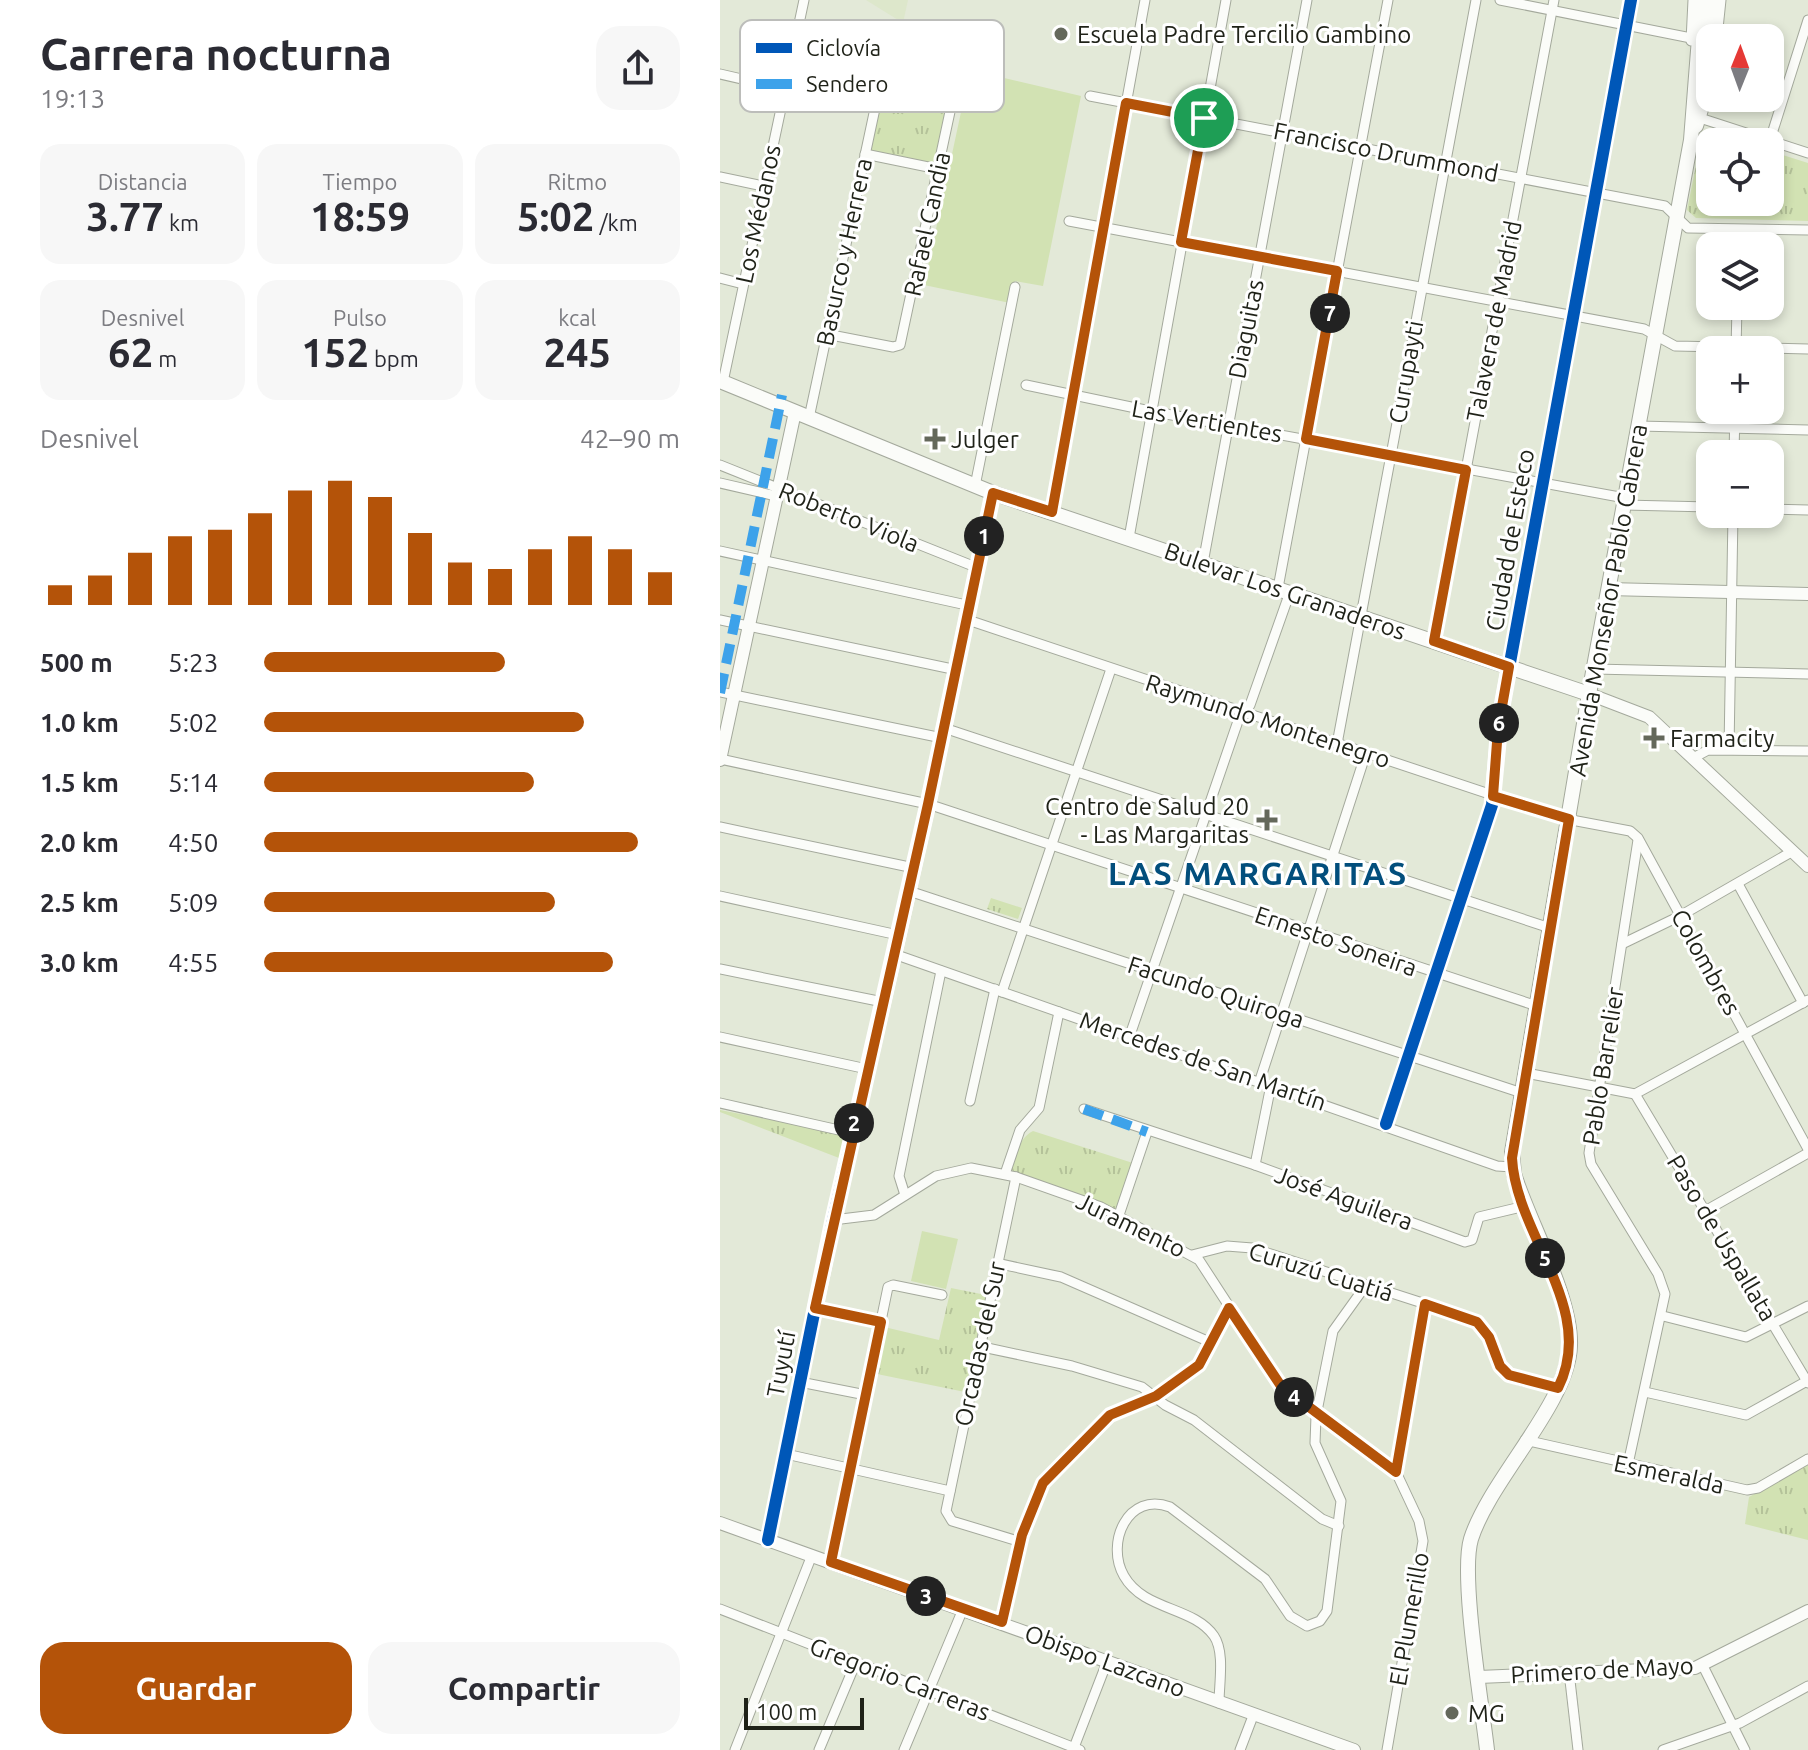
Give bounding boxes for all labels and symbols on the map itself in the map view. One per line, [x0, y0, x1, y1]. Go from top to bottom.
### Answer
legend [740, 20, 1004, 112]
place label: Escuela Padre Tercilio Gambino [1077, 21, 1411, 48]
north arrow [1696, 24, 1784, 112]
marker: Escuela Padre Tercilio Gambino [1052, 25, 1070, 43]
text: Ciclovía [806, 35, 881, 60]
text: Sendero [806, 71, 888, 96]
pin [1170, 84, 1238, 152]
street label: Francisco Drummond [1271, 117, 1501, 187]
street label: Los Médanos [730, 142, 786, 286]
street label: Rafael Candia [899, 149, 955, 299]
street label: Basurco y Herrera [811, 156, 877, 348]
street label: Talavera de Madrid [1461, 218, 1527, 424]
street label: Diaguitas [1223, 277, 1269, 381]
pin: 7 [1310, 293, 1350, 333]
street label: Curupayti [1384, 318, 1428, 426]
street label: Las Vertientes [1130, 394, 1284, 448]
street label: Avenida Monseñor Pablo Cabrera [1564, 422, 1652, 778]
place label: Julger [951, 426, 1019, 453]
marker: Julger [926, 430, 944, 448]
street label: Ciudad de Esteco [1481, 447, 1539, 633]
street label: Roberto Viola [775, 477, 923, 557]
pin: 1 [964, 516, 1004, 556]
street label: Bulevar Los Granaderos [1161, 537, 1409, 645]
street label: Raymundo Montenegro [1142, 669, 1394, 773]
pin: 6 [1479, 703, 1519, 743]
place label: Farmacity [1670, 725, 1775, 752]
marker: Farmacity [1645, 729, 1663, 747]
place label: Centro de Salud 20 - Las Margaritas [1045, 793, 1249, 848]
marker: Centro de Salud 20 - Las Margaritas [1256, 809, 1278, 831]
district label: LAS MARGARITAS [1108, 855, 1408, 891]
street label: Ernesto Soneira [1251, 901, 1421, 981]
street label: Colombres [1666, 904, 1746, 1020]
street label: Facundo Quiroga [1125, 951, 1307, 1033]
street label: Pablo Barrelier [1577, 985, 1629, 1147]
street label: Mercedes de San Martín [1076, 1006, 1330, 1116]
pin: 2 [834, 1103, 874, 1143]
street label: Paso de Uspallata [1662, 1150, 1782, 1326]
street label: José Aguilera [1271, 1161, 1417, 1235]
street label: Juramento [1072, 1187, 1190, 1263]
street label: Curuzú Cuatiá [1246, 1237, 1396, 1307]
pin: 5 [1525, 1238, 1565, 1278]
street label: Orcadas del Sur [949, 1259, 1011, 1429]
street label: Tuyutí [761, 1327, 801, 1399]
pin: 4 [1274, 1377, 1314, 1417]
street label: Esmeralda [1611, 1449, 1727, 1499]
street label: El Plumerillo [1384, 1550, 1434, 1688]
pin: 3 [906, 1576, 946, 1616]
street label: Obispo Lazcano [1021, 1619, 1189, 1703]
street label: Gregorio Carreras [806, 1632, 994, 1726]
street label: Primero de Mayo [1510, 1652, 1694, 1688]
scale bar [744, 1694, 864, 1730]
place label: MG [1468, 1700, 1505, 1727]
marker: MG [1443, 1704, 1461, 1722]

